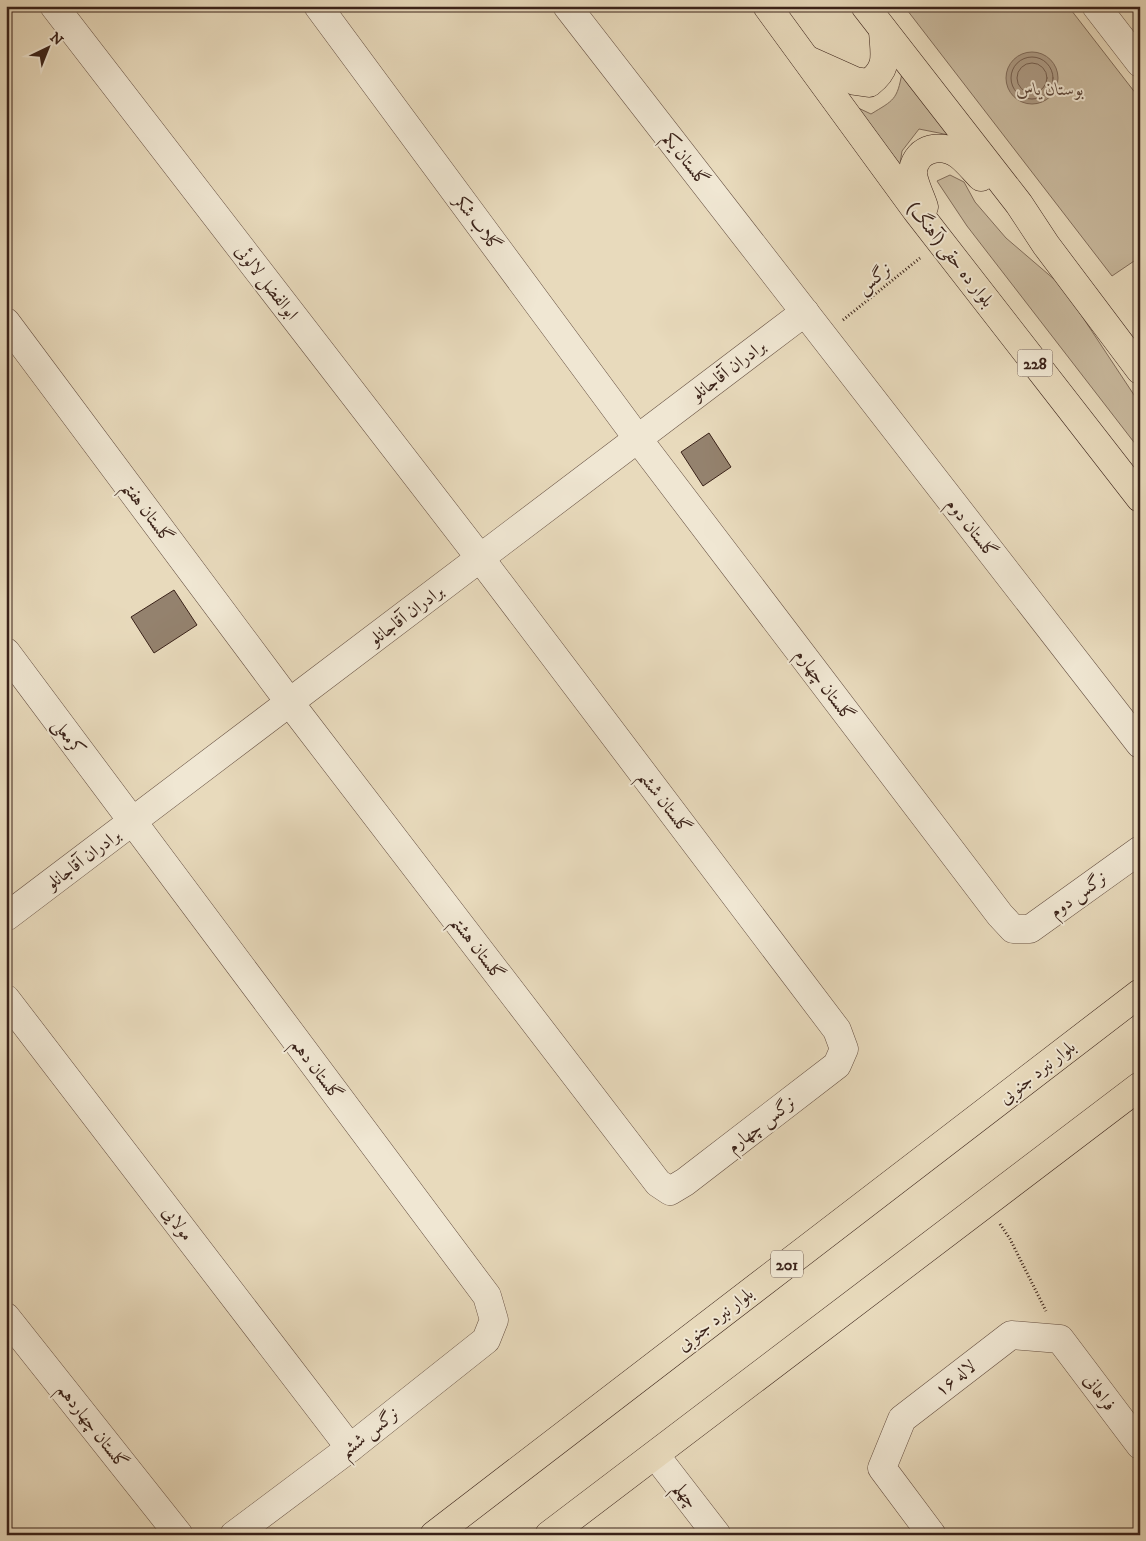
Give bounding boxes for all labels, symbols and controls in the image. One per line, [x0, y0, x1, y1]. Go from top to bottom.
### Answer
north arrow [22, 22, 72, 72]
text: N [46, 29, 67, 50]
park label: بوستان یاس [1016, 79, 1085, 101]
street label: گلستان یکم [653, 127, 714, 194]
street label: گلاب شکر [448, 189, 506, 256]
street label: بلوار ده حقی (آهنگ) [901, 196, 1000, 312]
street label: ابوالفضل لالوئی [229, 240, 303, 326]
street label: نرگس [853, 258, 896, 299]
street label: برادران آقاجانلو [685, 336, 770, 407]
road number: 228 [1018, 349, 1052, 376]
street label: گلستان هفتم [112, 477, 178, 552]
street label: گلستان دوم [938, 494, 1002, 566]
street label: برادران آقاجانلو [363, 581, 448, 652]
street label: گلستان چهارم [787, 644, 859, 729]
street label: کرمعلی [46, 715, 89, 761]
street label: گلستان ششم [628, 766, 696, 842]
street label: برادران آقاجانلو [40, 825, 125, 896]
street label: نرگس دوم [1046, 867, 1114, 926]
street label: گلستان هشتم [441, 911, 509, 989]
street label: گلستان دهم [282, 1033, 348, 1108]
street label: بلوار نبرد جنوبی [995, 1036, 1081, 1110]
street label: نرگس چهارم [723, 1091, 803, 1161]
street label: مولایی [157, 1202, 197, 1245]
road number: 201 [771, 1250, 803, 1278]
street label: بلوار نبرد جنوبی [673, 1283, 759, 1357]
street label: لاله ۱۶ [931, 1356, 981, 1402]
street label: فراهانی [1078, 1370, 1120, 1416]
street label: گلستان چهاردهم [48, 1379, 133, 1477]
street label: نرگس ششم [335, 1403, 407, 1468]
street label: چهلم [663, 1478, 702, 1517]

